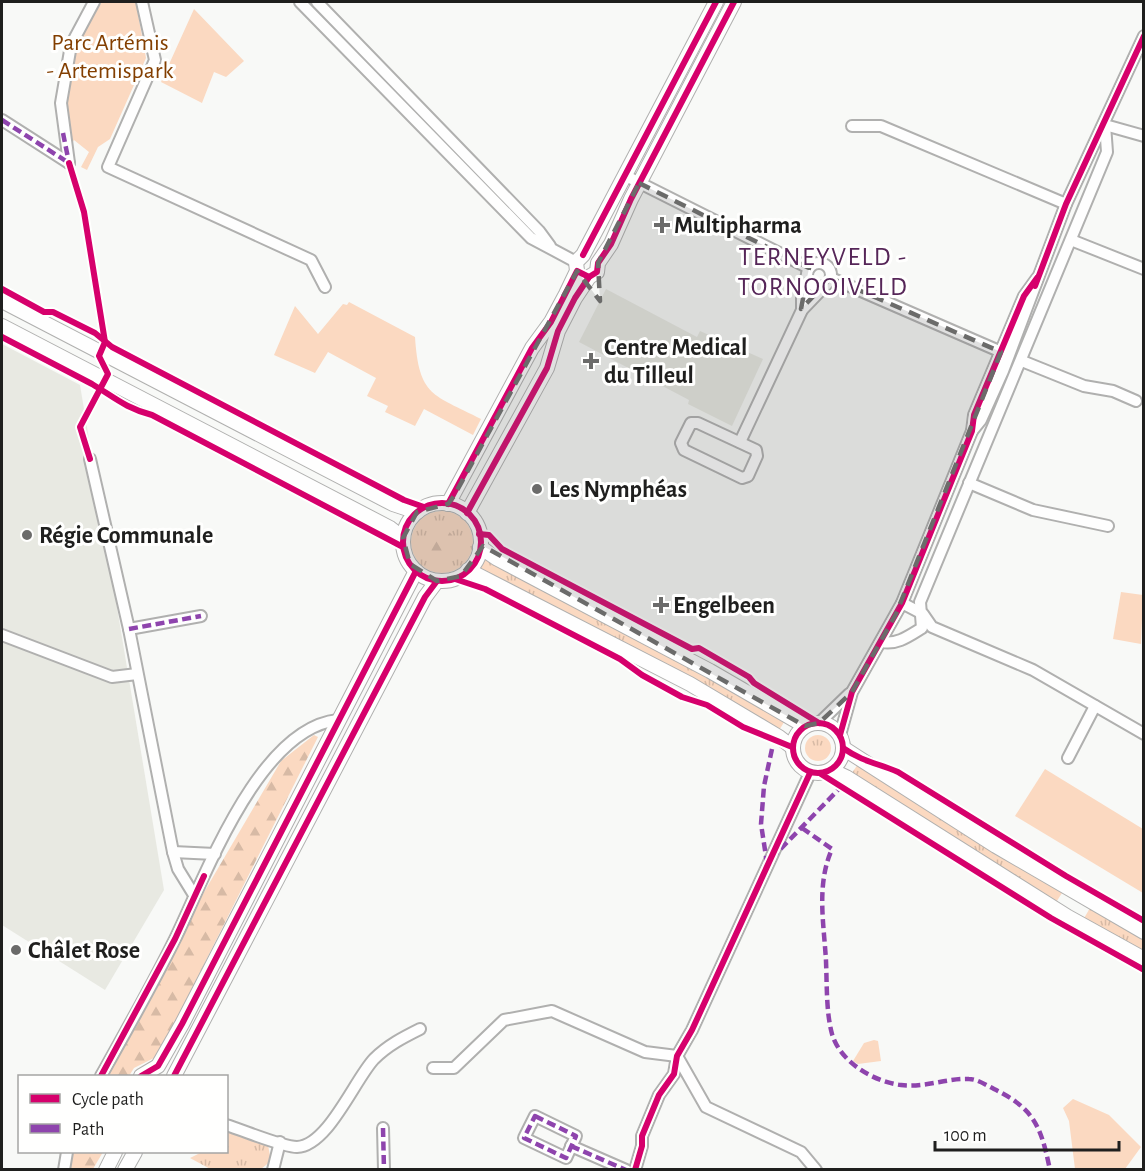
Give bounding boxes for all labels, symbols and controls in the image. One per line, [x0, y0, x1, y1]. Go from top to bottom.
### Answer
park label: Parc Artémis - Artemispark [47, 31, 173, 83]
place label: Multipharma [674, 214, 802, 238]
marker: Multipharma [655, 218, 669, 232]
district label: TERNEYVELD - TORNOOIVELD [738, 244, 908, 300]
place label: Centre Medical du Tilleul [604, 336, 747, 388]
marker: Centre Medical du Tilleul [582, 352, 600, 370]
place label: Les Nymphéas [549, 478, 687, 502]
marker: Les Nymphéas [530, 482, 544, 496]
place label: Régie Communale [39, 524, 213, 548]
marker: Régie Communale [20, 528, 34, 542]
place label: Engelbeen [673, 594, 775, 618]
marker: Engelbeen [654, 598, 668, 612]
place label: Châlet Rose [28, 939, 140, 963]
marker: Châlet Rose [9, 943, 23, 957]
legend [18, 1075, 228, 1153]
text: Cycle path [72, 1091, 144, 1109]
scale bar [935, 1114, 1120, 1152]
text: Path [72, 1121, 104, 1139]
text: 100 m [944, 1127, 987, 1145]

